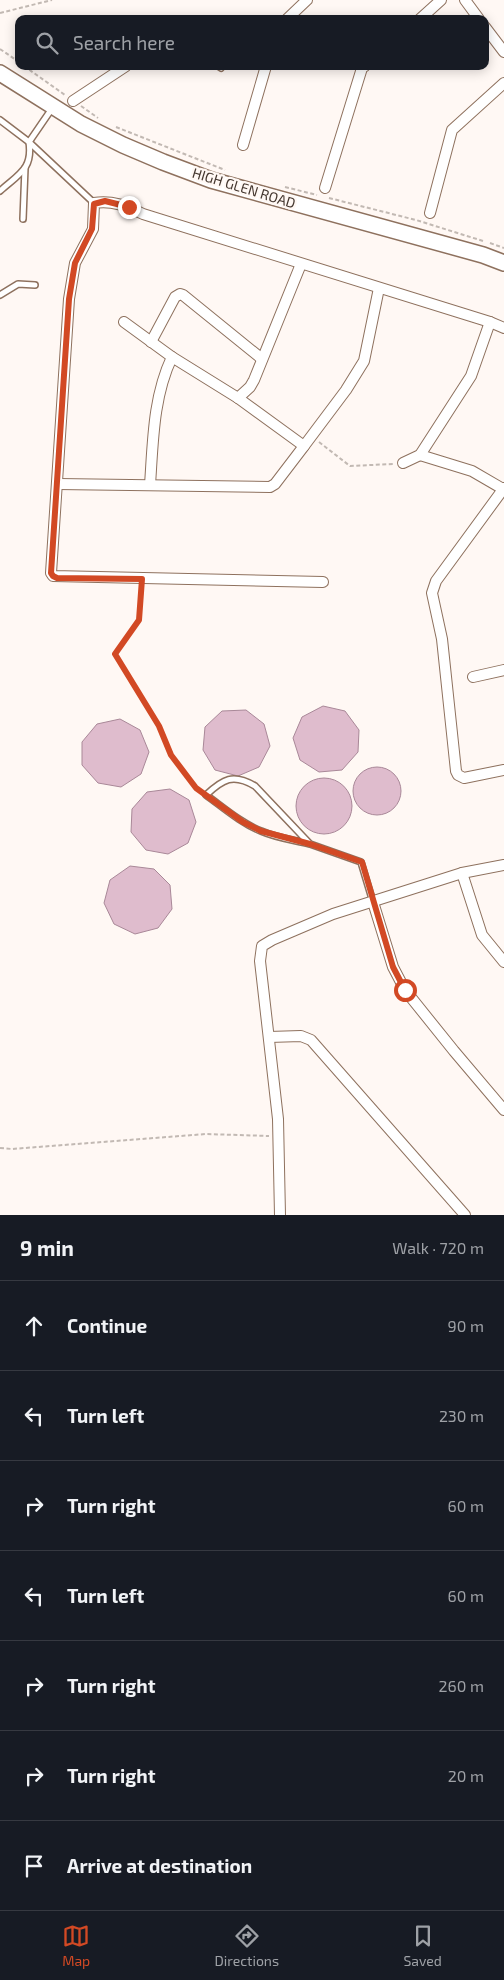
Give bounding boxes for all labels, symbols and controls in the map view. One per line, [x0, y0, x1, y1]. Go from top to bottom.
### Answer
search box [15, 15, 489, 70]
icon: search [33, 29, 61, 57]
text: Search here [73, 31, 175, 54]
street label: HIGH GLEN ROAD [190, 164, 298, 211]
route end [118, 196, 141, 219]
route start [394, 979, 417, 1002]
text: 9 min [20, 1235, 74, 1260]
text: Walk · 720 m [392, 1238, 484, 1257]
icon: ahead [20, 1312, 48, 1340]
text: Continue [67, 1314, 147, 1337]
text: 90 m [448, 1316, 484, 1335]
icon: left [20, 1402, 48, 1430]
text: Turn left [67, 1404, 144, 1427]
text: 230 m [439, 1406, 484, 1425]
icon: right [20, 1492, 48, 1520]
text: Turn right [67, 1494, 155, 1517]
text: 60 m [448, 1496, 484, 1515]
icon: left [20, 1582, 48, 1610]
text: Turn left [67, 1584, 144, 1607]
text: 60 m [448, 1586, 484, 1605]
icon: right [20, 1672, 48, 1700]
text: Turn right [67, 1674, 155, 1697]
text: 260 m [439, 1676, 484, 1695]
icon: right [20, 1762, 48, 1790]
text: Turn right [67, 1764, 155, 1787]
text: 20 m [448, 1766, 484, 1785]
icon: arrive [20, 1852, 48, 1880]
text: Arrive at destination [67, 1854, 252, 1877]
tab: Map [62, 1922, 90, 1969]
tab: Directions [215, 1922, 279, 1969]
tab: Saved [403, 1922, 442, 1969]

